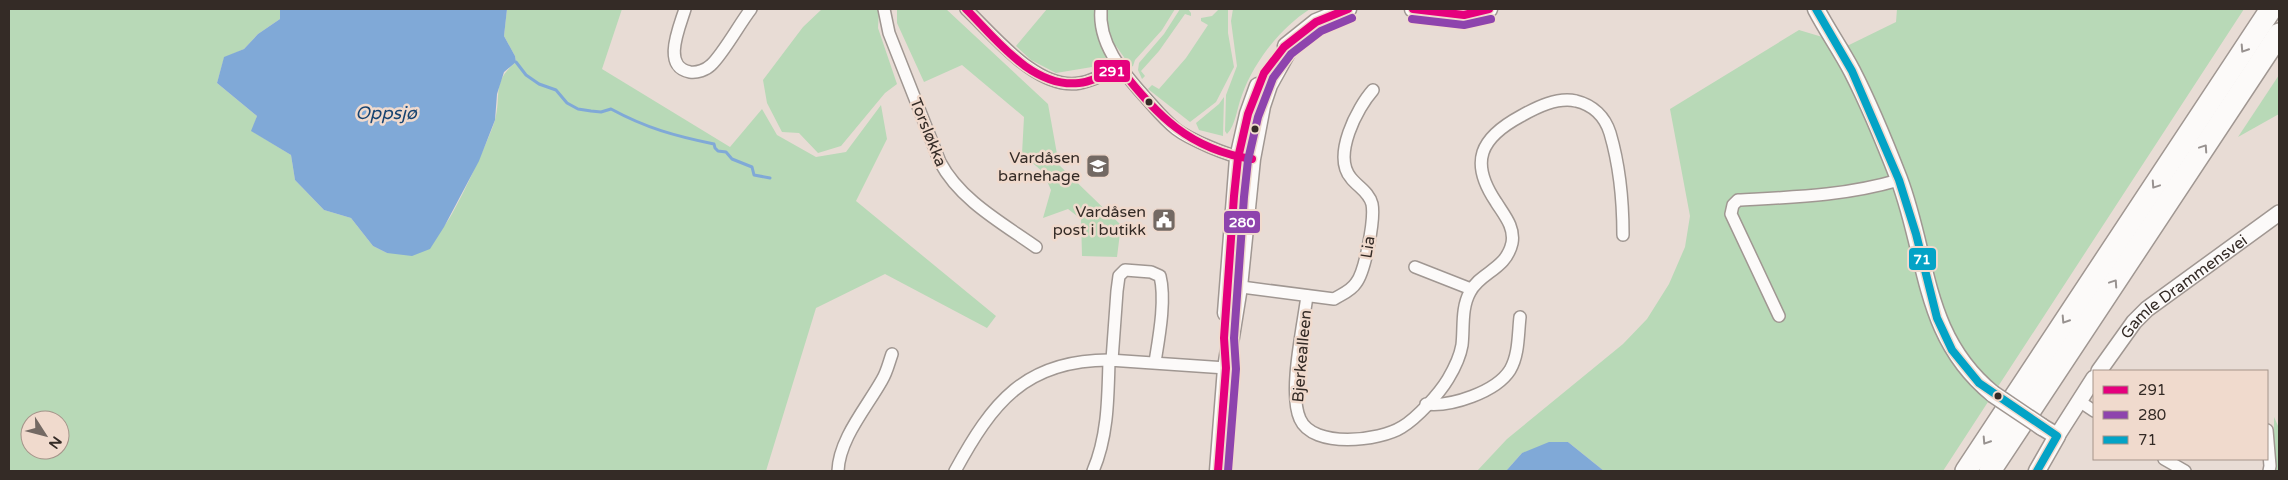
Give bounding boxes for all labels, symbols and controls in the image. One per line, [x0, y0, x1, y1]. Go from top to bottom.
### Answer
one-way arrow [2241, 44, 2251, 53]
line badge: 291 [1093, 59, 1131, 83]
text: 291 [1099, 63, 1125, 80]
street label: Torsløkka [905, 95, 951, 170]
unlabelled marker [1144, 97, 1154, 107]
water label: Oppsjø [355, 102, 418, 124]
unlabelled marker [1250, 124, 1260, 134]
one-way arrow [2198, 144, 2207, 154]
place label: Vardåsen barnehage [998, 148, 1080, 186]
school or university icon: Vardåsen barnehage [1085, 153, 1111, 179]
one-way arrow [2152, 179, 2161, 189]
place label: Vardåsen post i butikk [1053, 202, 1146, 240]
public building icon: Vardåsen post i butikk [1151, 207, 1177, 233]
line badge: 280 [1223, 210, 1261, 234]
text: 280 [1229, 214, 1255, 231]
street label: Gamle Drammensvei [2116, 231, 2251, 343]
street label: Lia [1356, 235, 1380, 260]
line badge: 71 [1908, 247, 1937, 271]
text: 71 [1913, 251, 1931, 268]
one-way arrow [2108, 280, 2117, 289]
street label: Bjerkealleen [1288, 309, 1316, 403]
one-way arrow [2062, 315, 2071, 324]
legend [2093, 370, 2268, 460]
text: 291 [2138, 381, 2166, 399]
unlabelled marker [1993, 391, 2003, 401]
text: 280 [2138, 406, 2166, 424]
north arrow [20, 410, 70, 460]
text: 71 [2138, 431, 2157, 449]
text: N [45, 433, 65, 452]
one-way arrow [1982, 436, 1992, 445]

